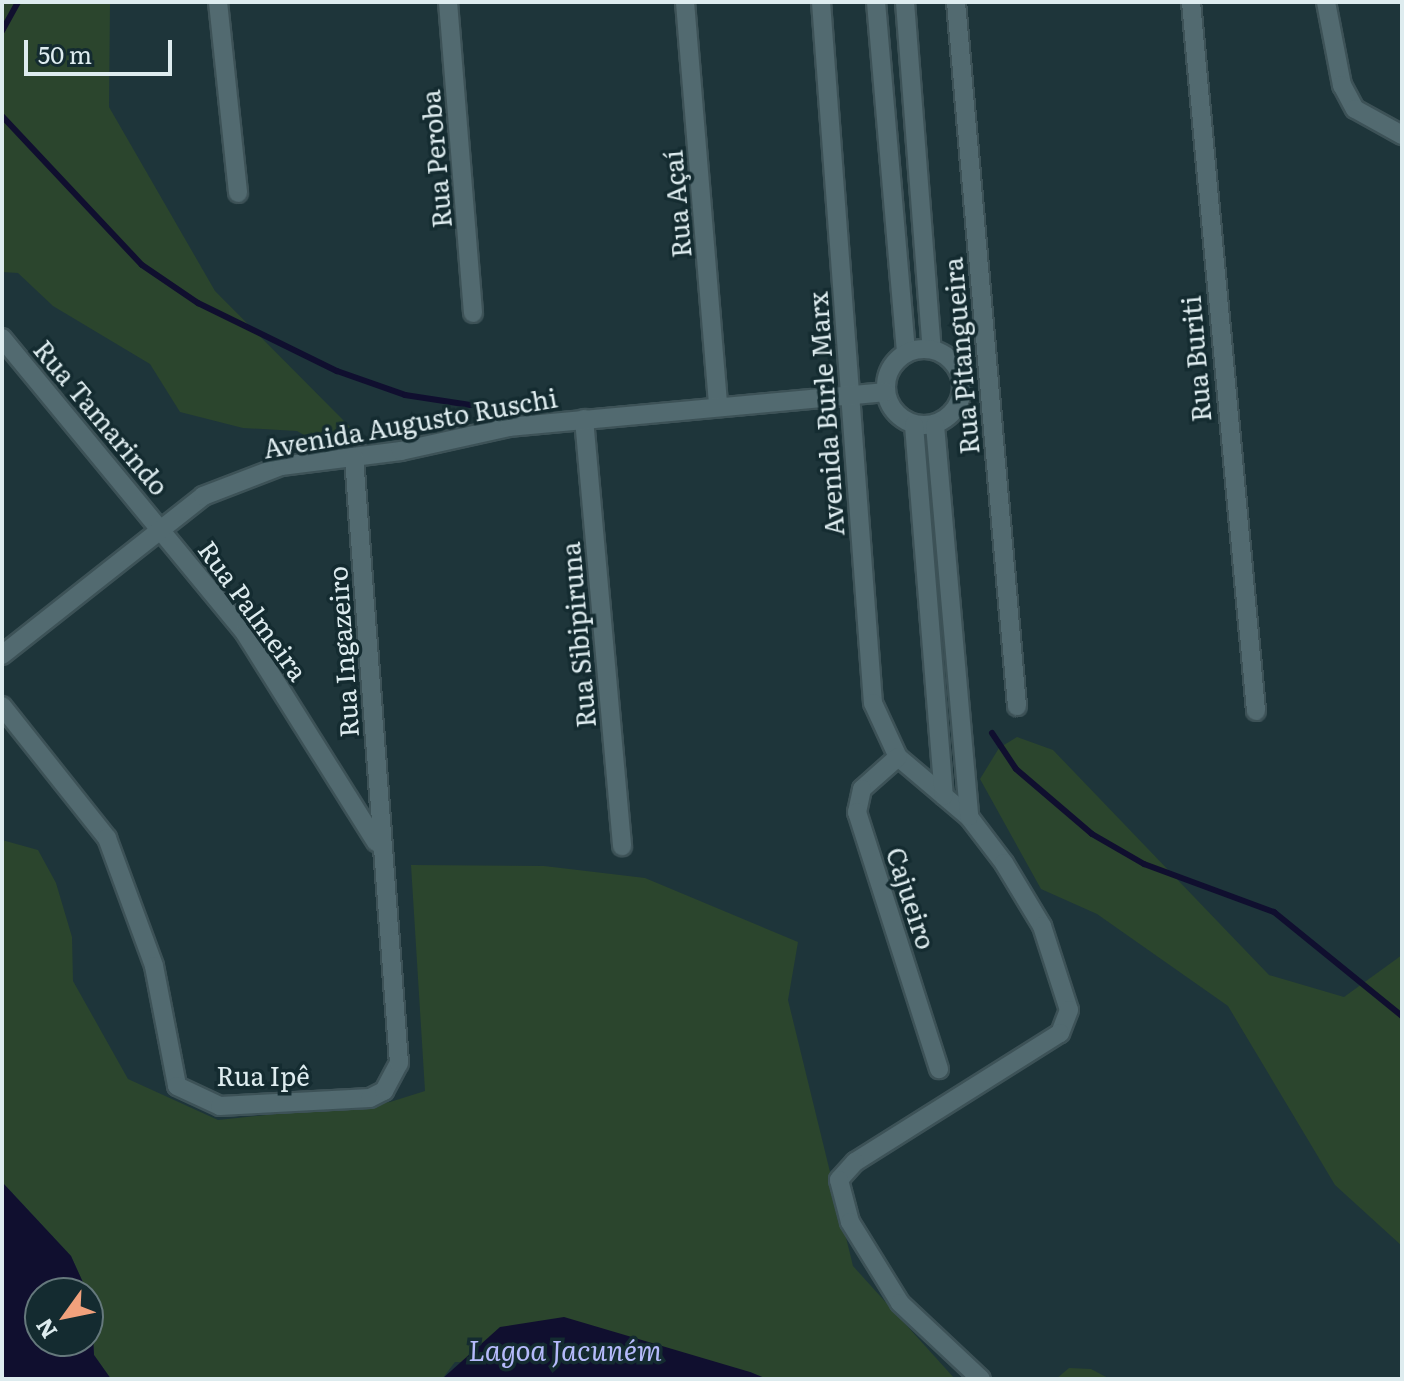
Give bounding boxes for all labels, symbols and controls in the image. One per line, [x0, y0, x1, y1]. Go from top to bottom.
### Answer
scale bar [28, 24, 176, 74]
text: 50 m [38, 36, 92, 71]
street label: Rua Peroba [413, 89, 457, 229]
street label: Rua Açaí [656, 149, 696, 259]
street label: Rua Pitangueira [936, 256, 984, 456]
street label: Avenida Burle Marx [801, 291, 849, 537]
street label: Rua Buriti [1174, 295, 1216, 423]
street label: Rua Tamarindo [28, 333, 176, 501]
street label: Avenida Augusto Ruschi [260, 381, 560, 463]
street label: Rua Palmeira [193, 534, 315, 686]
street label: Rua Sibipiruna [553, 541, 601, 729]
street label: Rua Ingazeiro [320, 565, 364, 739]
street label: Cajueiro [881, 843, 943, 953]
street label: Rua Ipê [216, 1059, 310, 1091]
north arrow [24, 1277, 104, 1357]
text: N [26, 1313, 64, 1346]
water label: Lagoa Jacuném [468, 1332, 662, 1366]

